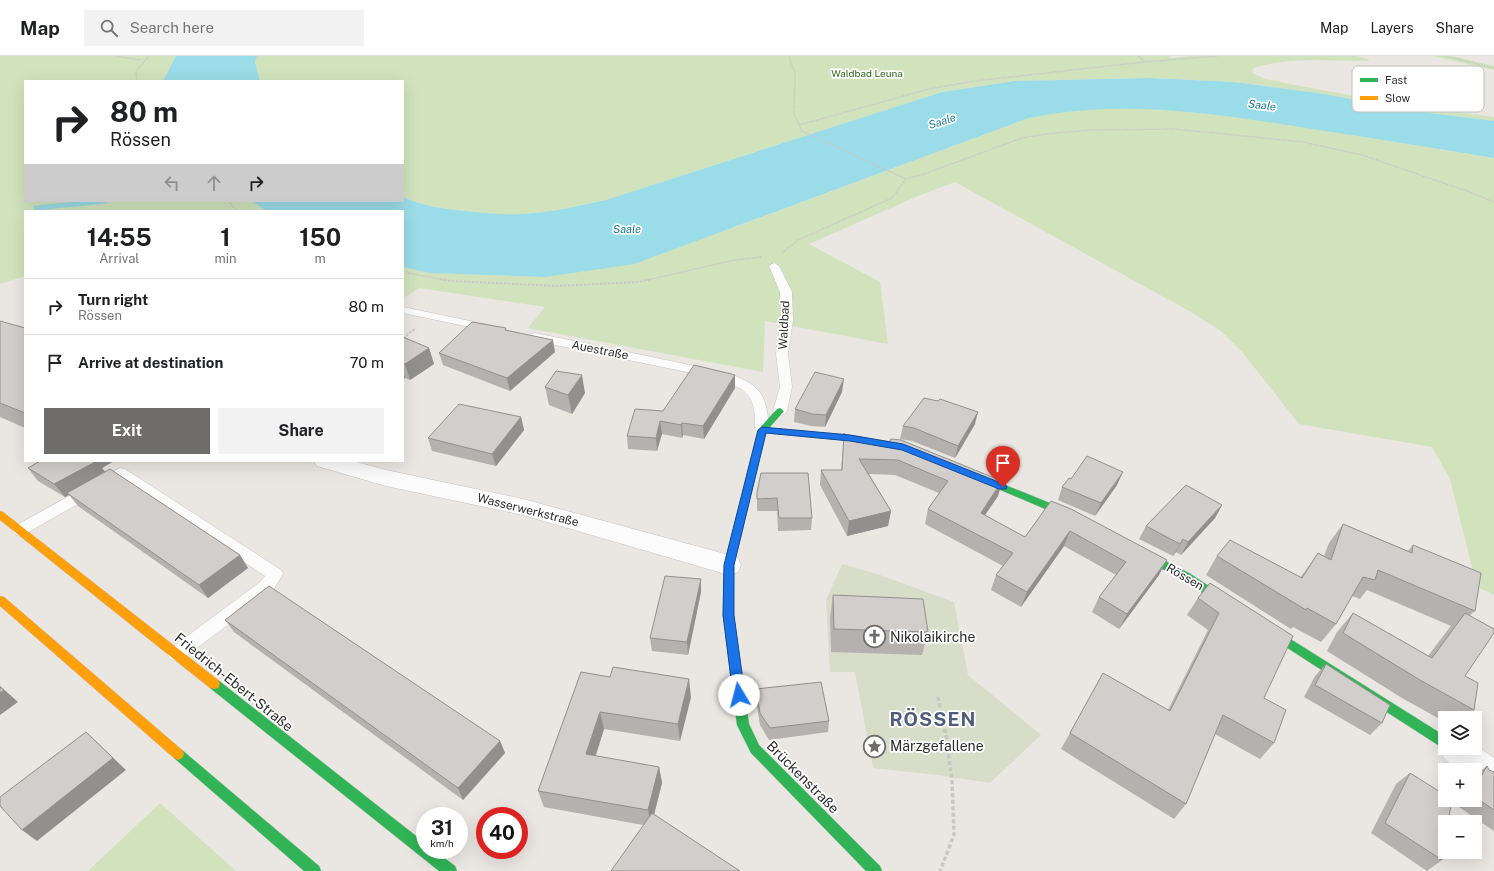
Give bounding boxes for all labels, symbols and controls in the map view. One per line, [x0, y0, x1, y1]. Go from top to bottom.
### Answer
search box [84, 10, 364, 46]
text: Map [20, 17, 60, 39]
icon: search [98, 17, 120, 39]
text: Search here [130, 19, 214, 36]
text: Map [1320, 20, 1348, 36]
text: Layers [1370, 20, 1414, 36]
text: Share [1436, 20, 1474, 36]
legend [1352, 66, 1484, 112]
park label: Waldbad Leuna [831, 67, 903, 79]
text: Fast [1385, 74, 1407, 86]
text: Slow [1385, 92, 1411, 104]
text: 80 m [110, 95, 178, 128]
icon: right [44, 96, 96, 148]
water label: Saale [1247, 97, 1277, 113]
water label: Saale [927, 111, 957, 131]
text: Rössen [110, 129, 171, 150]
icon: left [161, 172, 183, 194]
icon: ahead [203, 172, 225, 194]
icon: right [245, 172, 267, 194]
text: 14:55 [87, 223, 152, 251]
text: 1 [220, 223, 231, 251]
text: 150 [299, 223, 341, 251]
water label: Saale [613, 223, 641, 235]
text: Arrival [99, 251, 139, 266]
text: min [214, 251, 236, 266]
text: m [315, 251, 326, 266]
text: Turn right [78, 291, 148, 308]
icon: right [44, 296, 66, 318]
text: 80 m [349, 298, 384, 315]
street label: Waldbad [776, 300, 792, 350]
text: Rössen [78, 308, 122, 323]
street label: Auestraße [570, 338, 630, 362]
icon: arrive [44, 352, 66, 374]
text: Arrive at destination [78, 354, 223, 371]
text: 70 m [349, 354, 384, 371]
button: Exit [44, 408, 210, 454]
button: Share [218, 408, 384, 454]
pin [986, 446, 1020, 487]
icon: arrive [992, 452, 1014, 474]
street label: Wasserwerkstraße [476, 491, 580, 529]
street label: Rössen [1164, 561, 1206, 593]
church icon: Nikolaikirche [862, 624, 888, 650]
street label: Friedrich-Ebert-Straße [172, 629, 296, 735]
place label: Nikolaikirche [890, 629, 975, 645]
position arrow [718, 674, 760, 716]
district label: RÖSSEN [890, 708, 976, 730]
map controls [1438, 711, 1482, 859]
button: layers [1438, 711, 1482, 755]
place icon: Märzgefallene [862, 733, 888, 759]
street label: Brückenstraße [764, 738, 842, 816]
place label: Märzgefallene [890, 738, 984, 754]
button: + [1438, 763, 1482, 807]
speed limit sign: 40 [476, 807, 528, 859]
button: − [1438, 815, 1482, 859]
text: 31 [431, 816, 453, 840]
text: km/h [430, 837, 454, 849]

